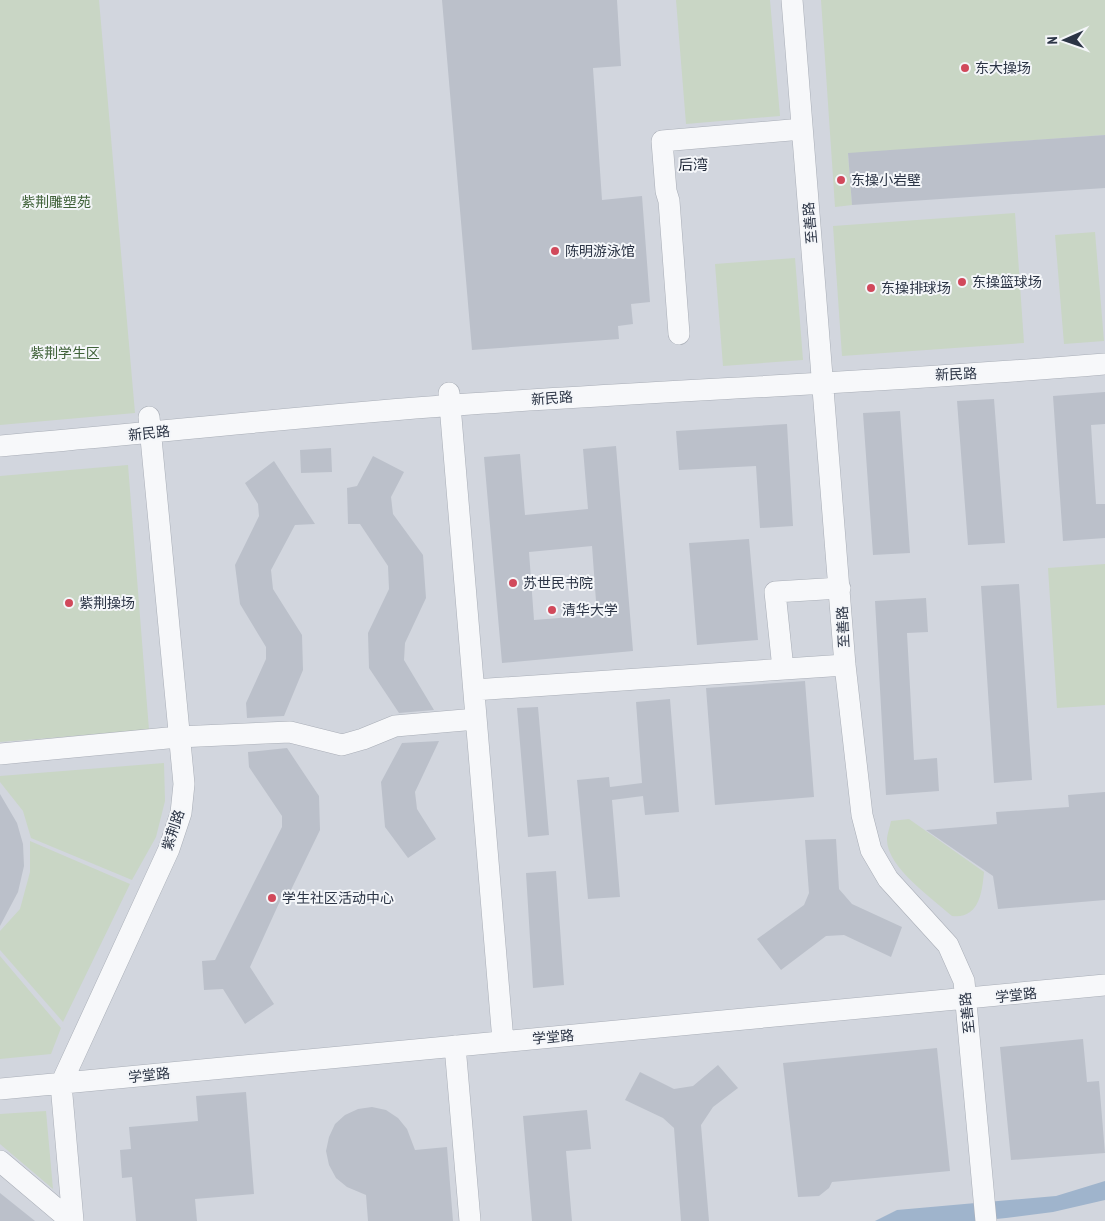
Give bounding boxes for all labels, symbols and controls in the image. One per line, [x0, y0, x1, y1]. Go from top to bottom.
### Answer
north arrow [1040, 15, 1090, 65]
text: N [1043, 36, 1061, 45]
place label: 东大操场 [975, 59, 1031, 77]
marker: 东大操场 [959, 62, 971, 74]
district label: 后湾 [678, 155, 708, 174]
place label: 东操小岩壁 [851, 171, 921, 189]
marker: 东操小岩壁 [835, 174, 847, 186]
park label: 紫荆雕塑苑 [21, 193, 91, 211]
street label: 至善路 [799, 201, 821, 245]
place label: 陈明游泳馆 [565, 242, 635, 260]
marker: 陈明游泳馆 [549, 245, 561, 257]
place label: 东操篮球场 [972, 273, 1042, 291]
marker: 东操篮球场 [956, 276, 968, 288]
place label: 东操排球场 [881, 279, 951, 297]
marker: 东操排球场 [865, 282, 877, 294]
park label: 紫荆学生区 [30, 344, 100, 362]
street label: 新民路 [935, 364, 977, 384]
street label: 新民路 [530, 388, 574, 408]
street label: 新民路 [127, 422, 171, 444]
place label: 苏世民书院 [523, 574, 593, 592]
marker: 苏世民书院 [507, 577, 519, 589]
place label: 紫荆操场 [79, 594, 135, 612]
marker: 紫荆操场 [63, 597, 75, 609]
place label: 清华大学 [562, 601, 618, 619]
marker: 清华大学 [546, 604, 558, 616]
street label: 至善路 [833, 606, 853, 648]
street label: 紫荆路 [158, 807, 188, 853]
place label: 学生社区活动中心 [282, 889, 394, 907]
marker: 学生社区活动中心 [266, 892, 278, 904]
street label: 学堂路 [994, 984, 1038, 1006]
street label: 至善路 [956, 991, 978, 1035]
street label: 学堂路 [531, 1026, 575, 1048]
street label: 学堂路 [127, 1064, 171, 1086]

